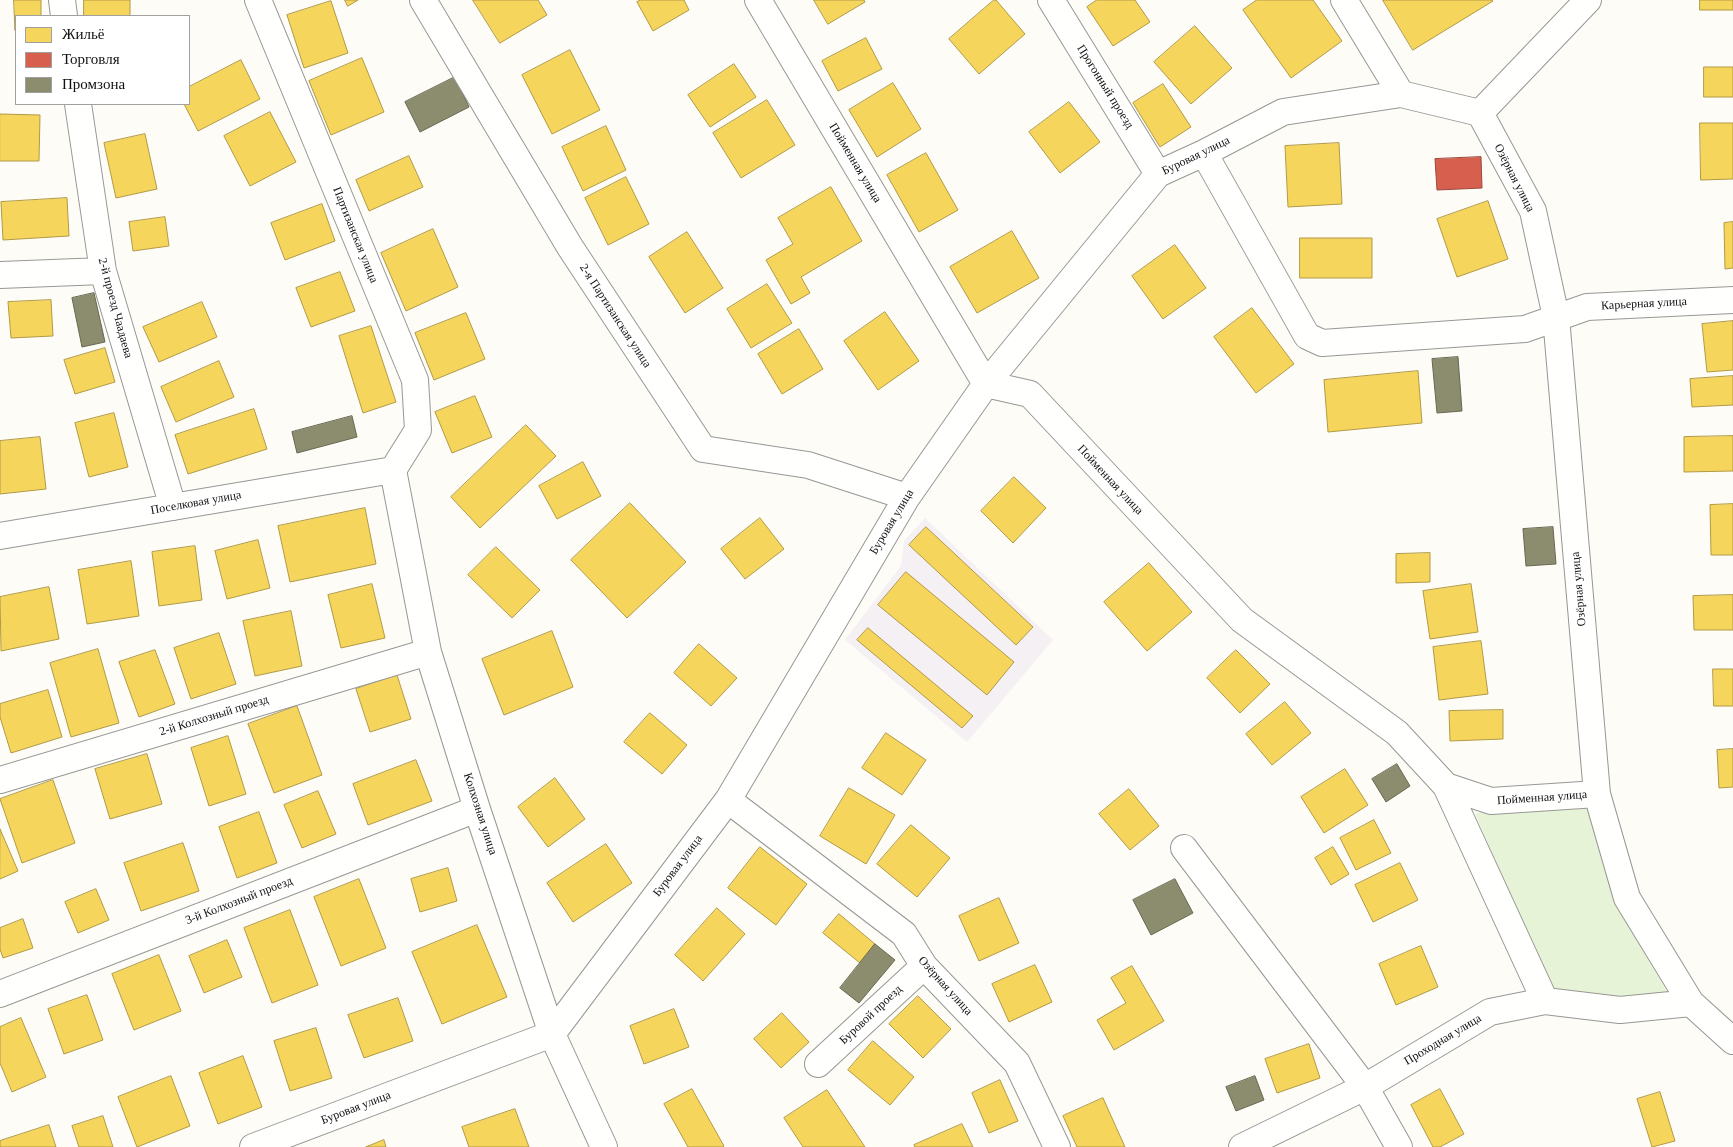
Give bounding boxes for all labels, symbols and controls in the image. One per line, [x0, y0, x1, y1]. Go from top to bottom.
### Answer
legend [15, 15, 190, 105]
text: Жильё [62, 26, 104, 42]
street label: Прогонный проезд [1073, 42, 1137, 132]
text: Торговля [62, 51, 120, 67]
text: Промзона [62, 76, 125, 92]
street label: Пойменная улица [826, 121, 884, 205]
street label: Буровая улица [1160, 133, 1232, 179]
street label: Озёрная улица [1491, 141, 1537, 215]
street label: Партизанская улица [329, 185, 381, 285]
street label: 2-й проезд Чаадаева [95, 256, 135, 360]
street label: 2-я Партизанская улица [576, 261, 654, 371]
street label: Карьерная улица [1601, 295, 1687, 313]
street label: Пойменная улица [1074, 442, 1146, 518]
street label: Буровая улица [867, 487, 917, 557]
street label: Поселковая улица [149, 488, 243, 518]
street label: Озёрная улица [1569, 551, 1589, 627]
street label: 2-й Колхозный проезд [158, 693, 270, 739]
street label: Колхозная улица [460, 771, 500, 857]
street label: Пойменная улица [1496, 788, 1588, 808]
street label: Буровая улица [650, 832, 706, 900]
street label: 3-й Колхозный проезд [183, 874, 295, 928]
street label: Озёрная улица [915, 953, 975, 1019]
street label: Буровой проезд [837, 982, 905, 1048]
street label: Проходная улица [1402, 1011, 1484, 1069]
street label: Буровая улица [319, 1088, 393, 1128]

